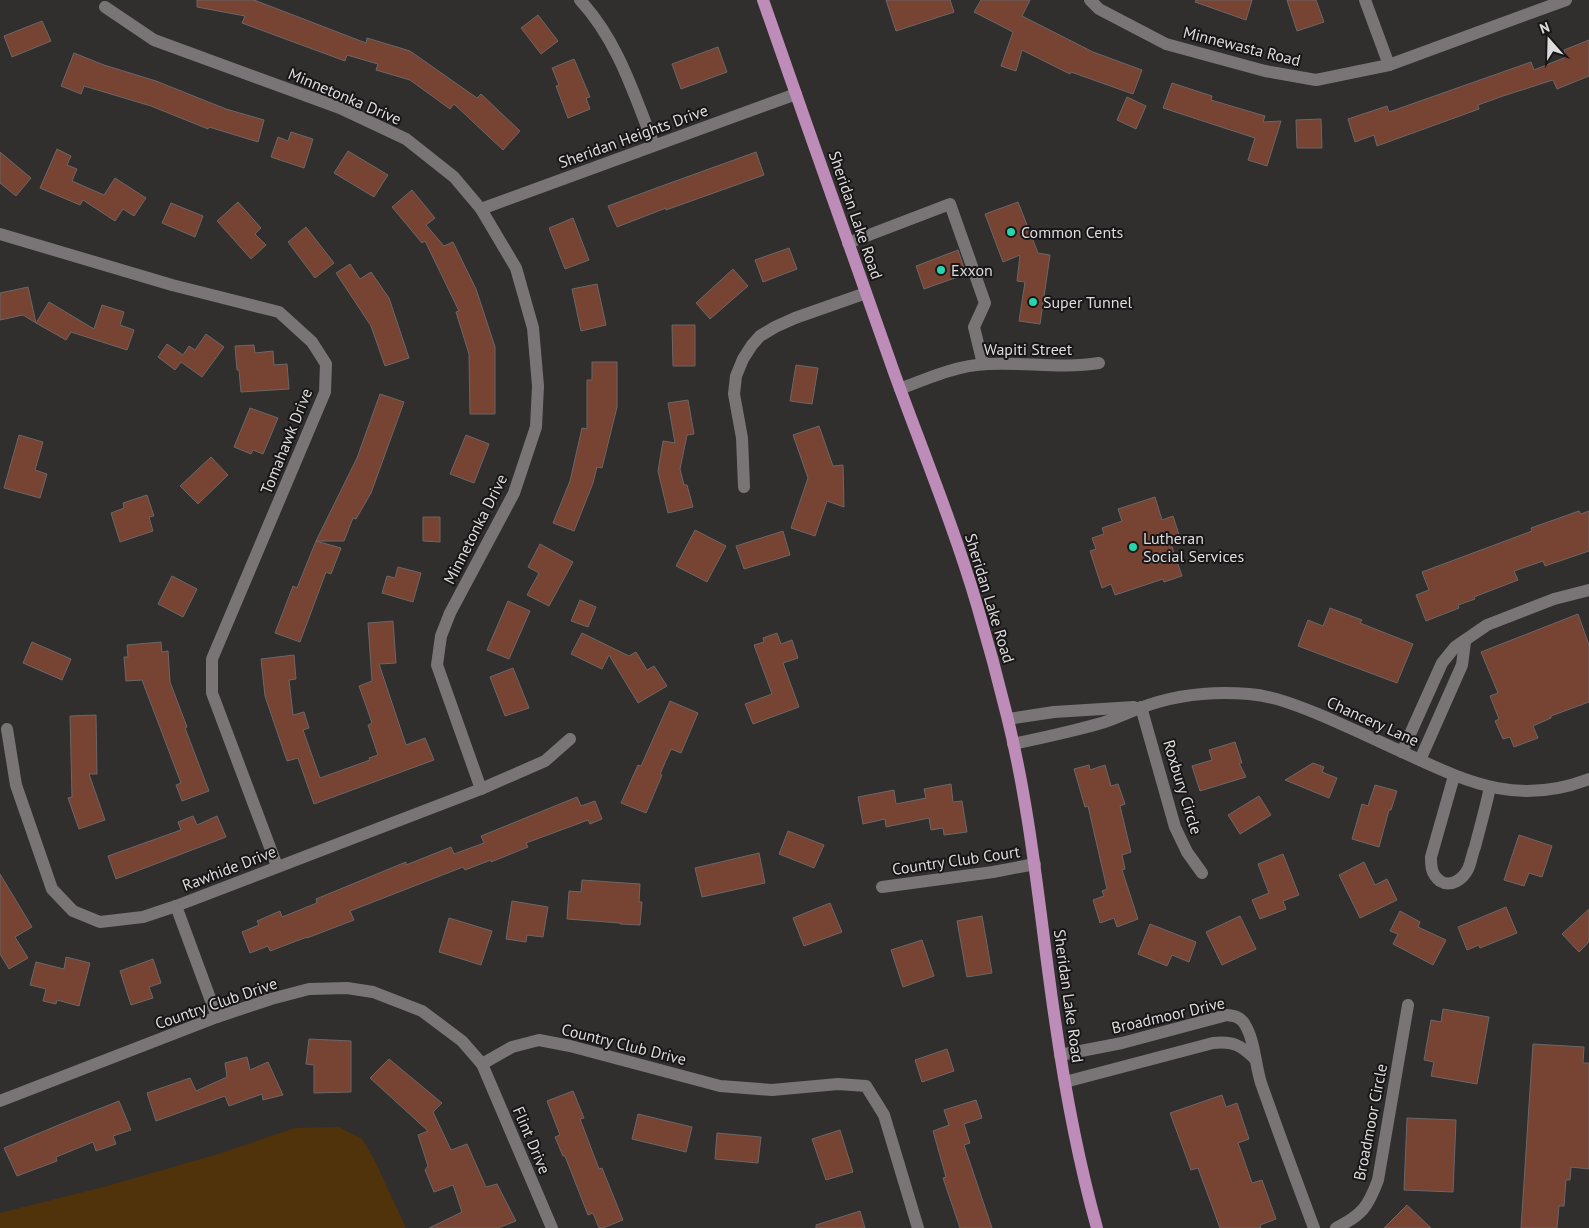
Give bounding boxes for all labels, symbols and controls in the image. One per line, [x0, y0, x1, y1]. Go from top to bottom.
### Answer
north arrow [1524, 15, 1574, 65]
text: N [1537, 18, 1552, 38]
street label: Minnewasta Road [1181, 22, 1303, 70]
street label: Minnetonka Drive [285, 63, 405, 129]
street label: Sheridan Heights Drive [556, 100, 710, 172]
street label: Sheridan Lake Road [825, 148, 887, 282]
place label: Common Cents [1021, 222, 1124, 242]
marker: Common Cents [1005, 226, 1017, 238]
place label: Exxon [951, 260, 993, 280]
marker: Exxon [935, 264, 947, 276]
place label: Super Tunnel [1043, 292, 1133, 312]
marker: Super Tunnel [1027, 296, 1039, 308]
street label: Wapiti Street [984, 339, 1073, 359]
street label: Tomahawk Drive [256, 385, 316, 497]
street label: Minnetonka Drive [439, 471, 511, 587]
place label: Lutheran Social Services [1143, 528, 1244, 566]
street label: Sheridan Lake Road [961, 531, 1019, 665]
marker: Lutheran Social Services [1127, 541, 1139, 553]
street label: Chancery Lane [1324, 692, 1422, 750]
street label: Roxbury Circle [1159, 737, 1207, 837]
street label: Rawhide Drive [179, 841, 279, 895]
street label: Country Club Court [891, 841, 1022, 879]
street label: Sheridan Lake Road [1050, 928, 1088, 1064]
street label: Country Club Drive [152, 973, 280, 1033]
street label: Broadmoor Drive [1109, 992, 1227, 1038]
street label: Country Club Drive [560, 1019, 688, 1069]
street label: Broadmoor Circle [1349, 1062, 1391, 1182]
street label: Flint Drive [509, 1103, 555, 1177]

